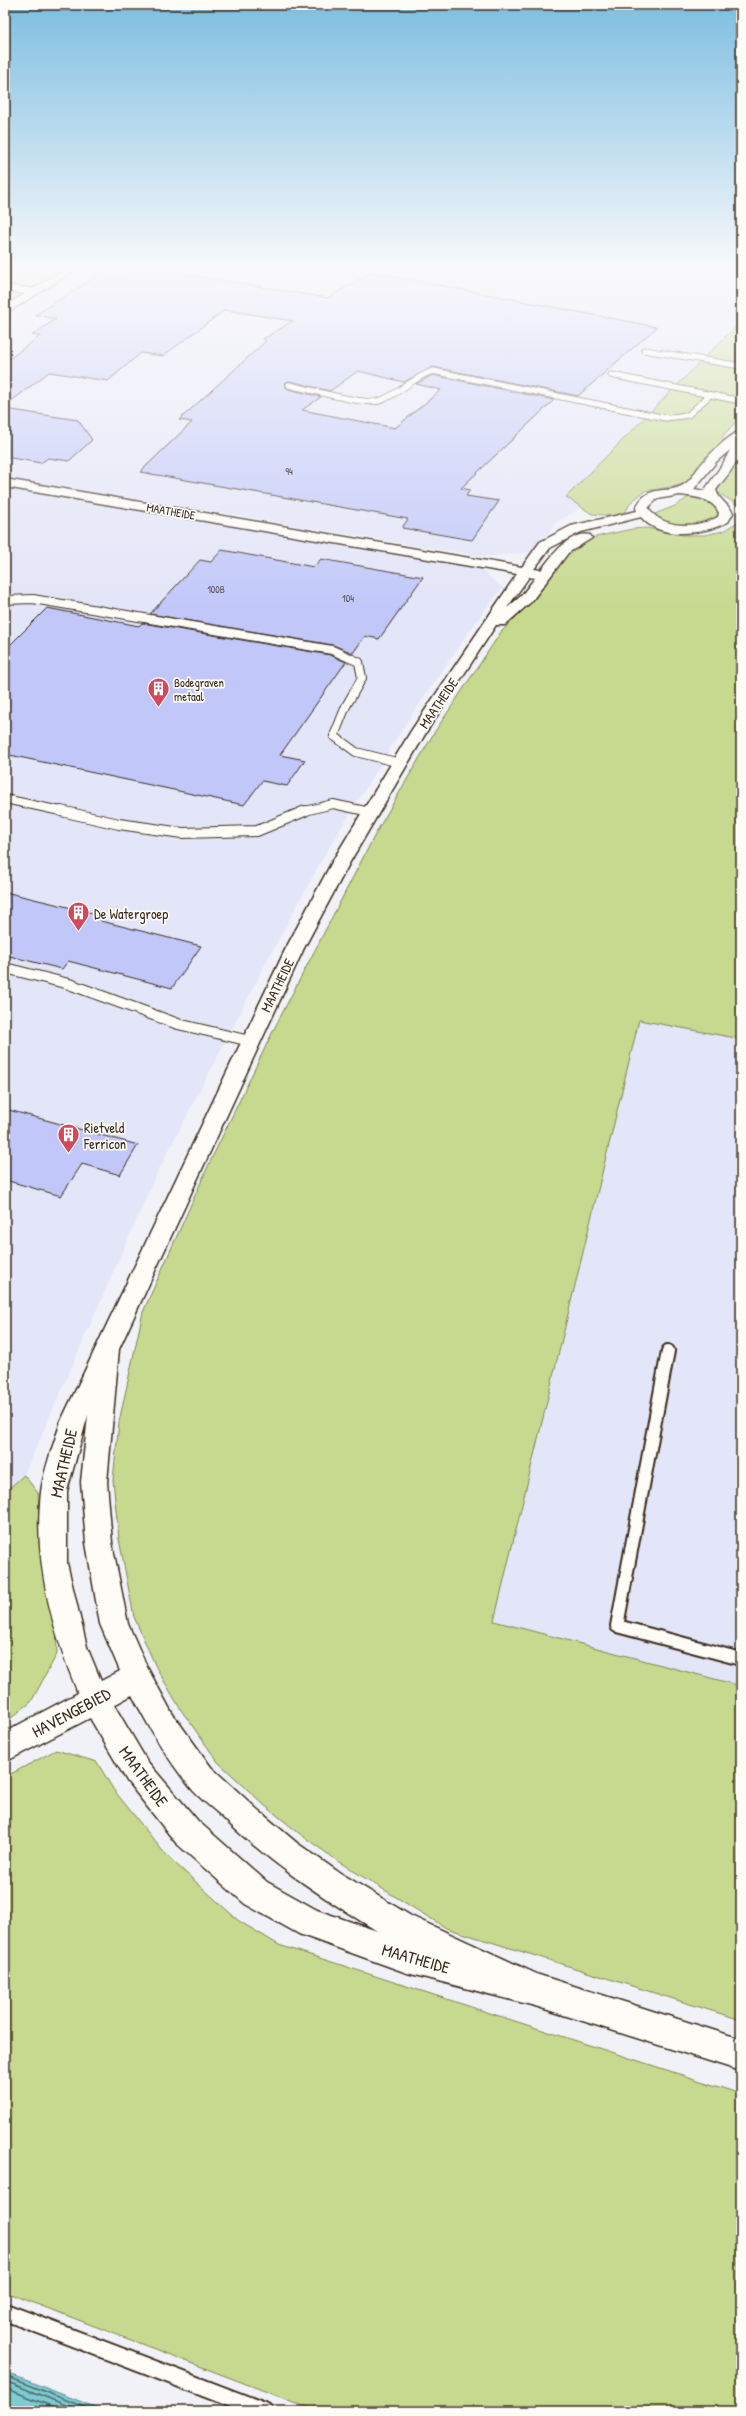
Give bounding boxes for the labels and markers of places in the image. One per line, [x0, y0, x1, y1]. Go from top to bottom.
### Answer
place label: Bodegraven metaal [174, 674, 224, 705]
building icon: Bodegraven metaal [146, 676, 172, 709]
building icon: De Watergroep [65, 900, 91, 933]
place label: De Watergroep [94, 904, 168, 924]
place label: Rietveld Ferricon [83, 1118, 126, 1153]
building icon: Rietveld Ferricon [56, 1122, 82, 1155]

